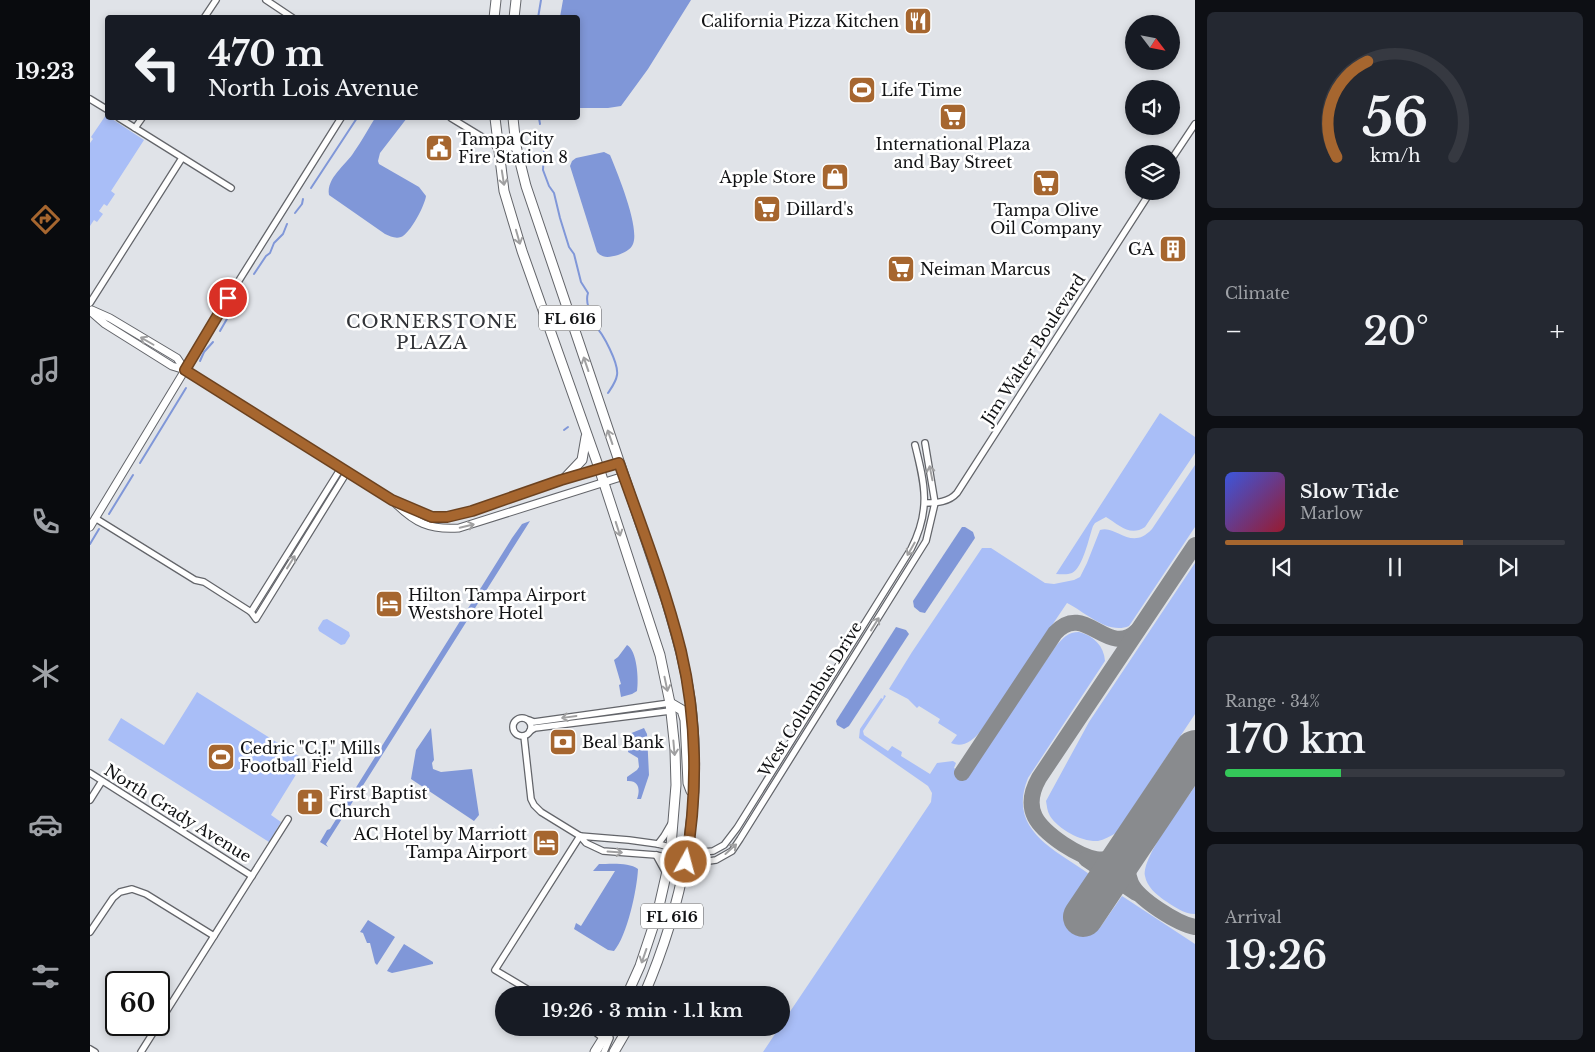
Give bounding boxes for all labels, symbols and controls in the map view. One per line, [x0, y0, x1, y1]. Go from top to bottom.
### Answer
restaurant icon: California Pizza Kitchen [903, 6, 933, 36]
place label: California Pizza Kitchen [701, 11, 899, 31]
north arrow [1125, 15, 1180, 70]
map controls [1125, 15, 1180, 200]
text: 470 m [208, 32, 324, 75]
icon: left [125, 35, 190, 100]
text: 19:23 [15, 58, 75, 85]
text: North Lois Avenue [208, 75, 419, 102]
sports icon: Life Time [847, 75, 877, 105]
place label: Life Time [881, 80, 962, 100]
button: sound [1125, 80, 1180, 135]
text: 56 [1362, 86, 1428, 150]
supermarket icon: International Plaza and Bay Street [938, 102, 968, 132]
place label: Tampa City Fire Station 8 [458, 129, 568, 167]
public building icon: Tampa City Fire Station 8 [424, 133, 454, 163]
place label: International Plaza and Bay Street [876, 134, 1031, 172]
button: layers [1125, 145, 1180, 200]
text: km/h [1370, 145, 1420, 167]
shop icon: Apple Store [820, 162, 850, 192]
place label: Apple Store [719, 167, 816, 187]
supermarket icon: Tampa Olive Oil Company [1031, 168, 1061, 198]
one-way arrow [498, 170, 508, 186]
supermarket icon: Dillard's [752, 194, 782, 224]
place label: Dillard's [786, 199, 854, 219]
place label: Tampa Olive Oil Company [990, 200, 1103, 238]
icon: directions [28, 202, 63, 237]
one-way arrow [513, 229, 523, 245]
building icon: GA [1158, 234, 1188, 264]
place label: GA [1128, 239, 1155, 259]
supermarket icon: Neiman Marcus [886, 254, 916, 284]
place label: Neiman Marcus [920, 259, 1051, 279]
street label: Jim Walter Boulevard [976, 270, 1089, 430]
pin [207, 277, 249, 319]
text: Climate [1225, 283, 1290, 303]
icon: arrive [214, 284, 242, 312]
road number: FL 616 [539, 306, 601, 330]
text: 20° [1363, 308, 1429, 355]
district label: CORNERSTONE PLAZA [346, 311, 518, 354]
text: − [1225, 314, 1243, 349]
text: + [1550, 314, 1565, 349]
one-way arrow [140, 336, 155, 346]
icon: music [28, 353, 63, 388]
one-way arrow [581, 357, 590, 372]
one-way arrow [605, 429, 615, 445]
one-way arrow [926, 465, 935, 481]
text: Slow Tide [1300, 480, 1399, 503]
text: Marlow [1300, 503, 1363, 523]
icon: phone [28, 504, 63, 539]
one-way arrow [458, 521, 474, 530]
one-way arrow [614, 521, 623, 536]
one-way arrow [905, 542, 915, 556]
icon: previous [1268, 553, 1296, 581]
icon: pause [1381, 553, 1409, 581]
icon: next [1494, 553, 1522, 581]
one-way arrow [287, 556, 297, 570]
place label: Hilton Tampa Airport Westshore Hotel [407, 585, 586, 623]
hotel icon: Hilton Tampa Airport Westshore Hotel [374, 589, 404, 619]
street label: West Columbus Drive [753, 617, 866, 781]
one-way arrow [870, 617, 880, 631]
icon: climate [28, 656, 63, 691]
one-way arrow [662, 676, 671, 692]
text: Range · 34% [1225, 691, 1320, 711]
one-way arrow [562, 712, 578, 722]
text: 170 km [1225, 716, 1366, 763]
bank icon: Beal Bank [548, 727, 578, 757]
place label: Beal Bank [582, 732, 664, 752]
place label: Cedric "C.J." Mills Football Field [240, 738, 380, 776]
one-way arrow [669, 739, 679, 755]
sports icon: Cedric "C.J." Mills Football Field [206, 742, 236, 772]
street label: North Grady Avenue [101, 760, 255, 866]
place label: First Baptist Church [329, 783, 428, 821]
church icon: First Baptist Church [295, 787, 325, 817]
icon: car [28, 807, 63, 842]
place label: AC Hotel by Marriott Tampa Airport [353, 824, 527, 862]
hotel icon: AC Hotel by Marriott Tampa Airport [531, 828, 561, 858]
position arrow [659, 835, 711, 887]
one-way arrow [725, 843, 737, 855]
one-way arrow [607, 847, 623, 856]
road number: FL 616 [641, 904, 703, 928]
text: Arrival [1225, 907, 1282, 927]
text: 19:26 [1225, 932, 1327, 979]
one-way arrow [639, 947, 648, 963]
icon: filters [28, 959, 63, 994]
speed limit sign: 60 [105, 971, 170, 1036]
text: 19:26 · 3 min · 1.1 km [542, 999, 743, 1022]

